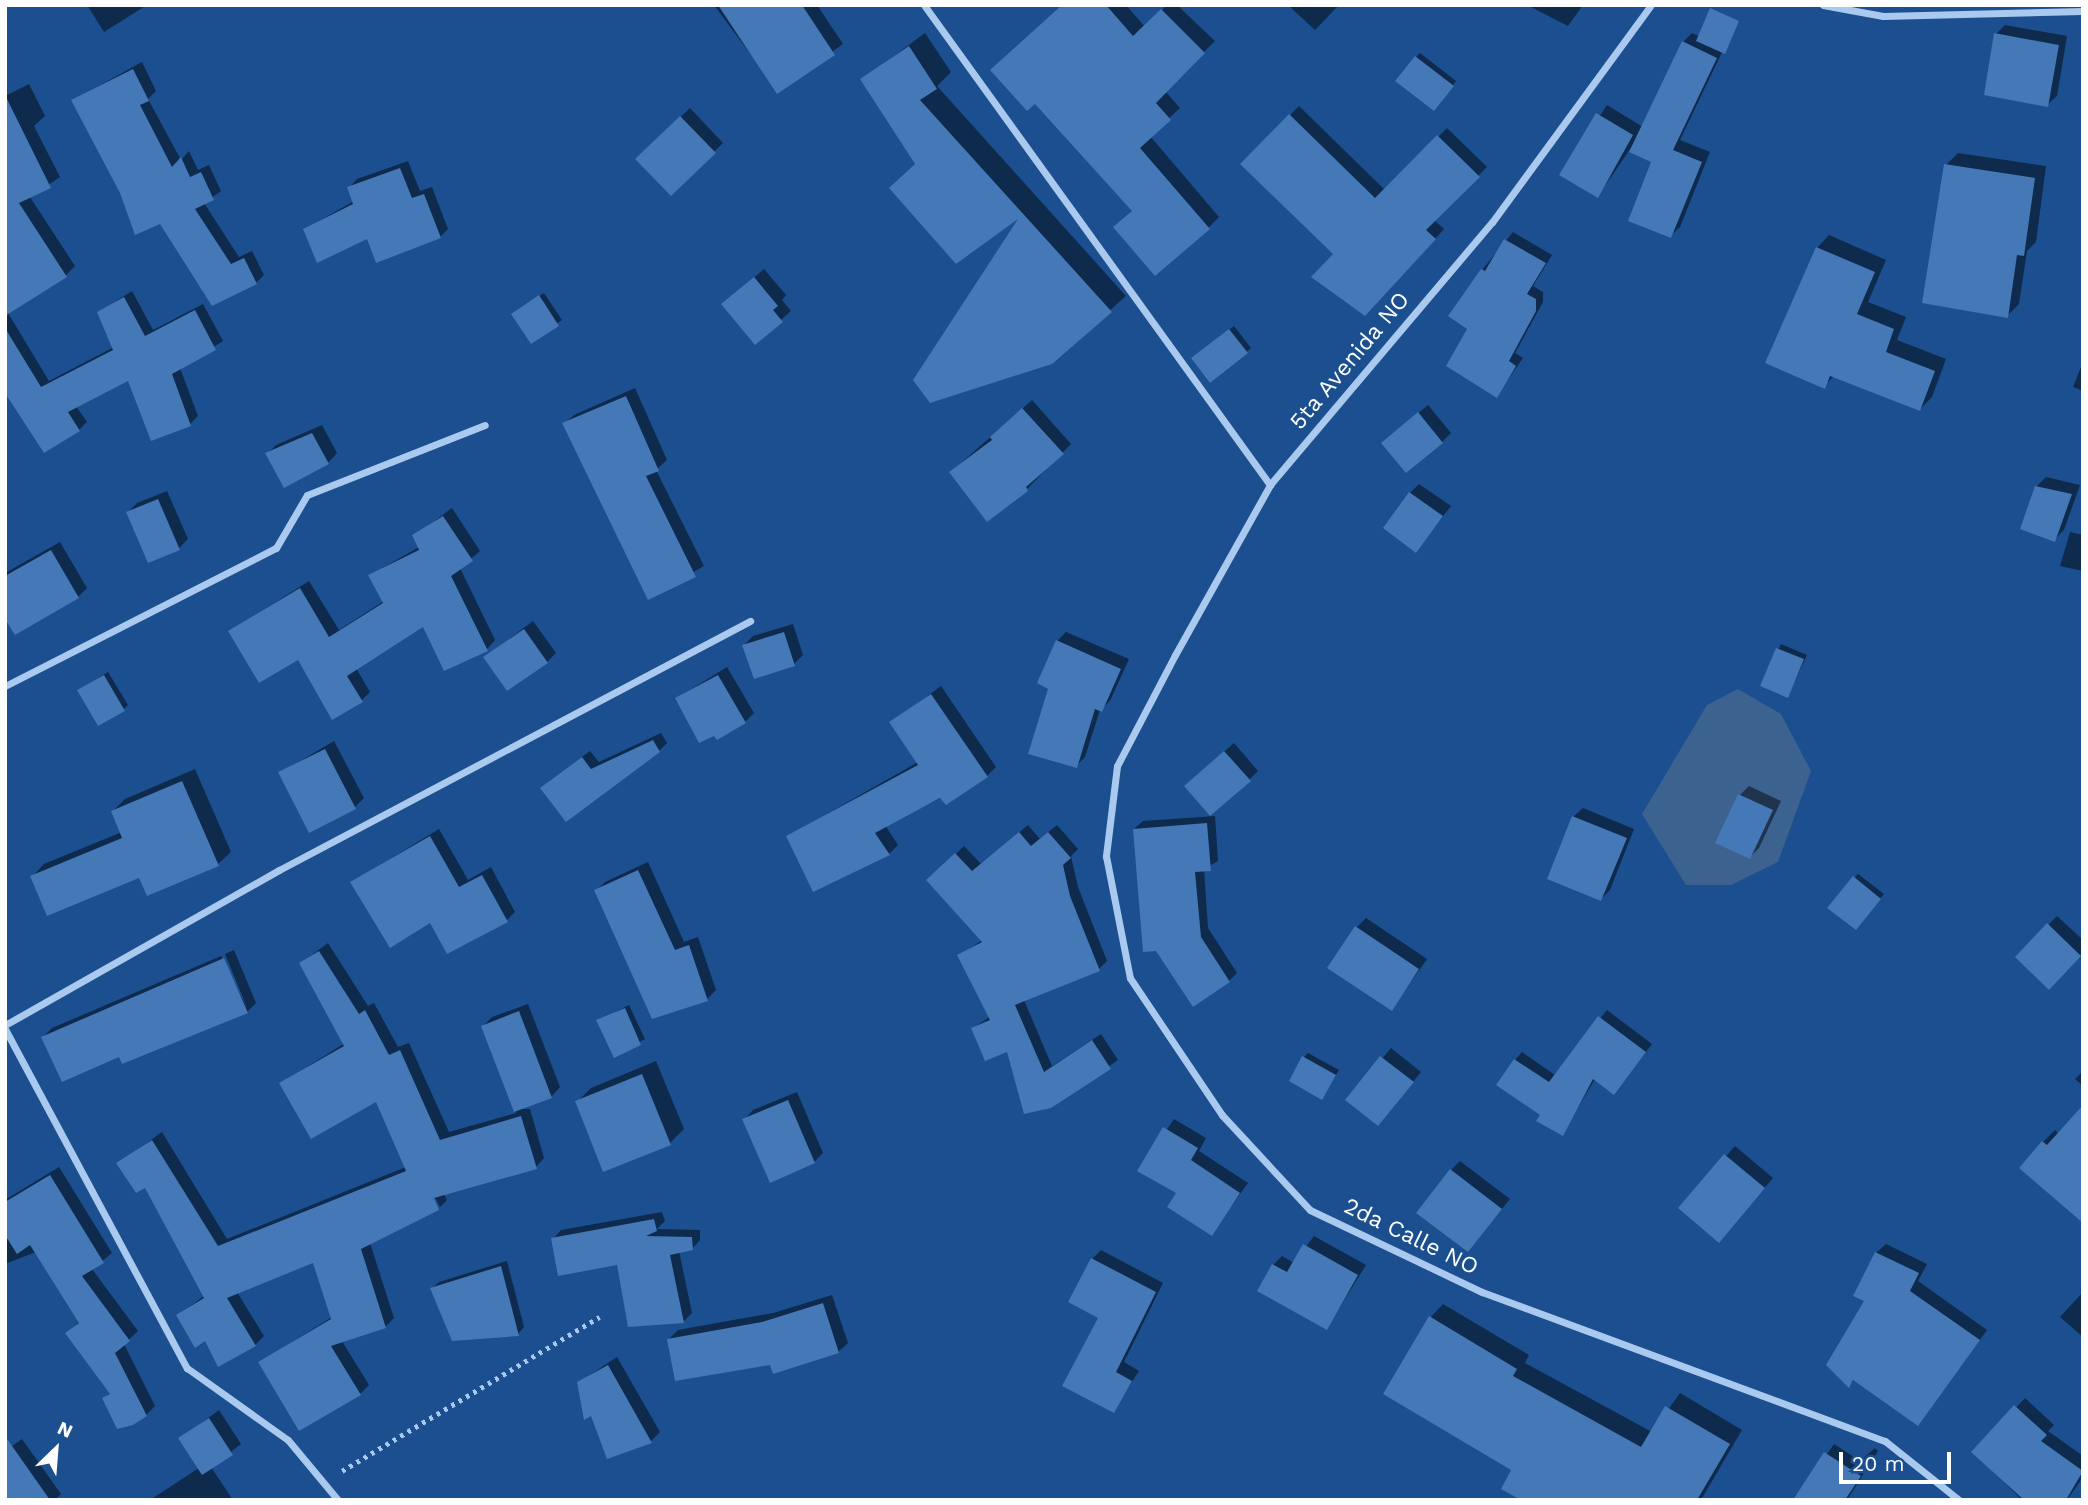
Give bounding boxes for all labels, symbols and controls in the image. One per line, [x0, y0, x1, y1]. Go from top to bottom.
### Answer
street label: 5ta Avenida NO [1284, 286, 1416, 436]
street label: 2da Calle NO [1339, 1192, 1483, 1282]
north arrow [21, 1414, 91, 1484]
text: N [54, 1416, 76, 1443]
scale bar [1843, 1438, 1955, 1482]
text: 20 m [1852, 1451, 1904, 1476]

